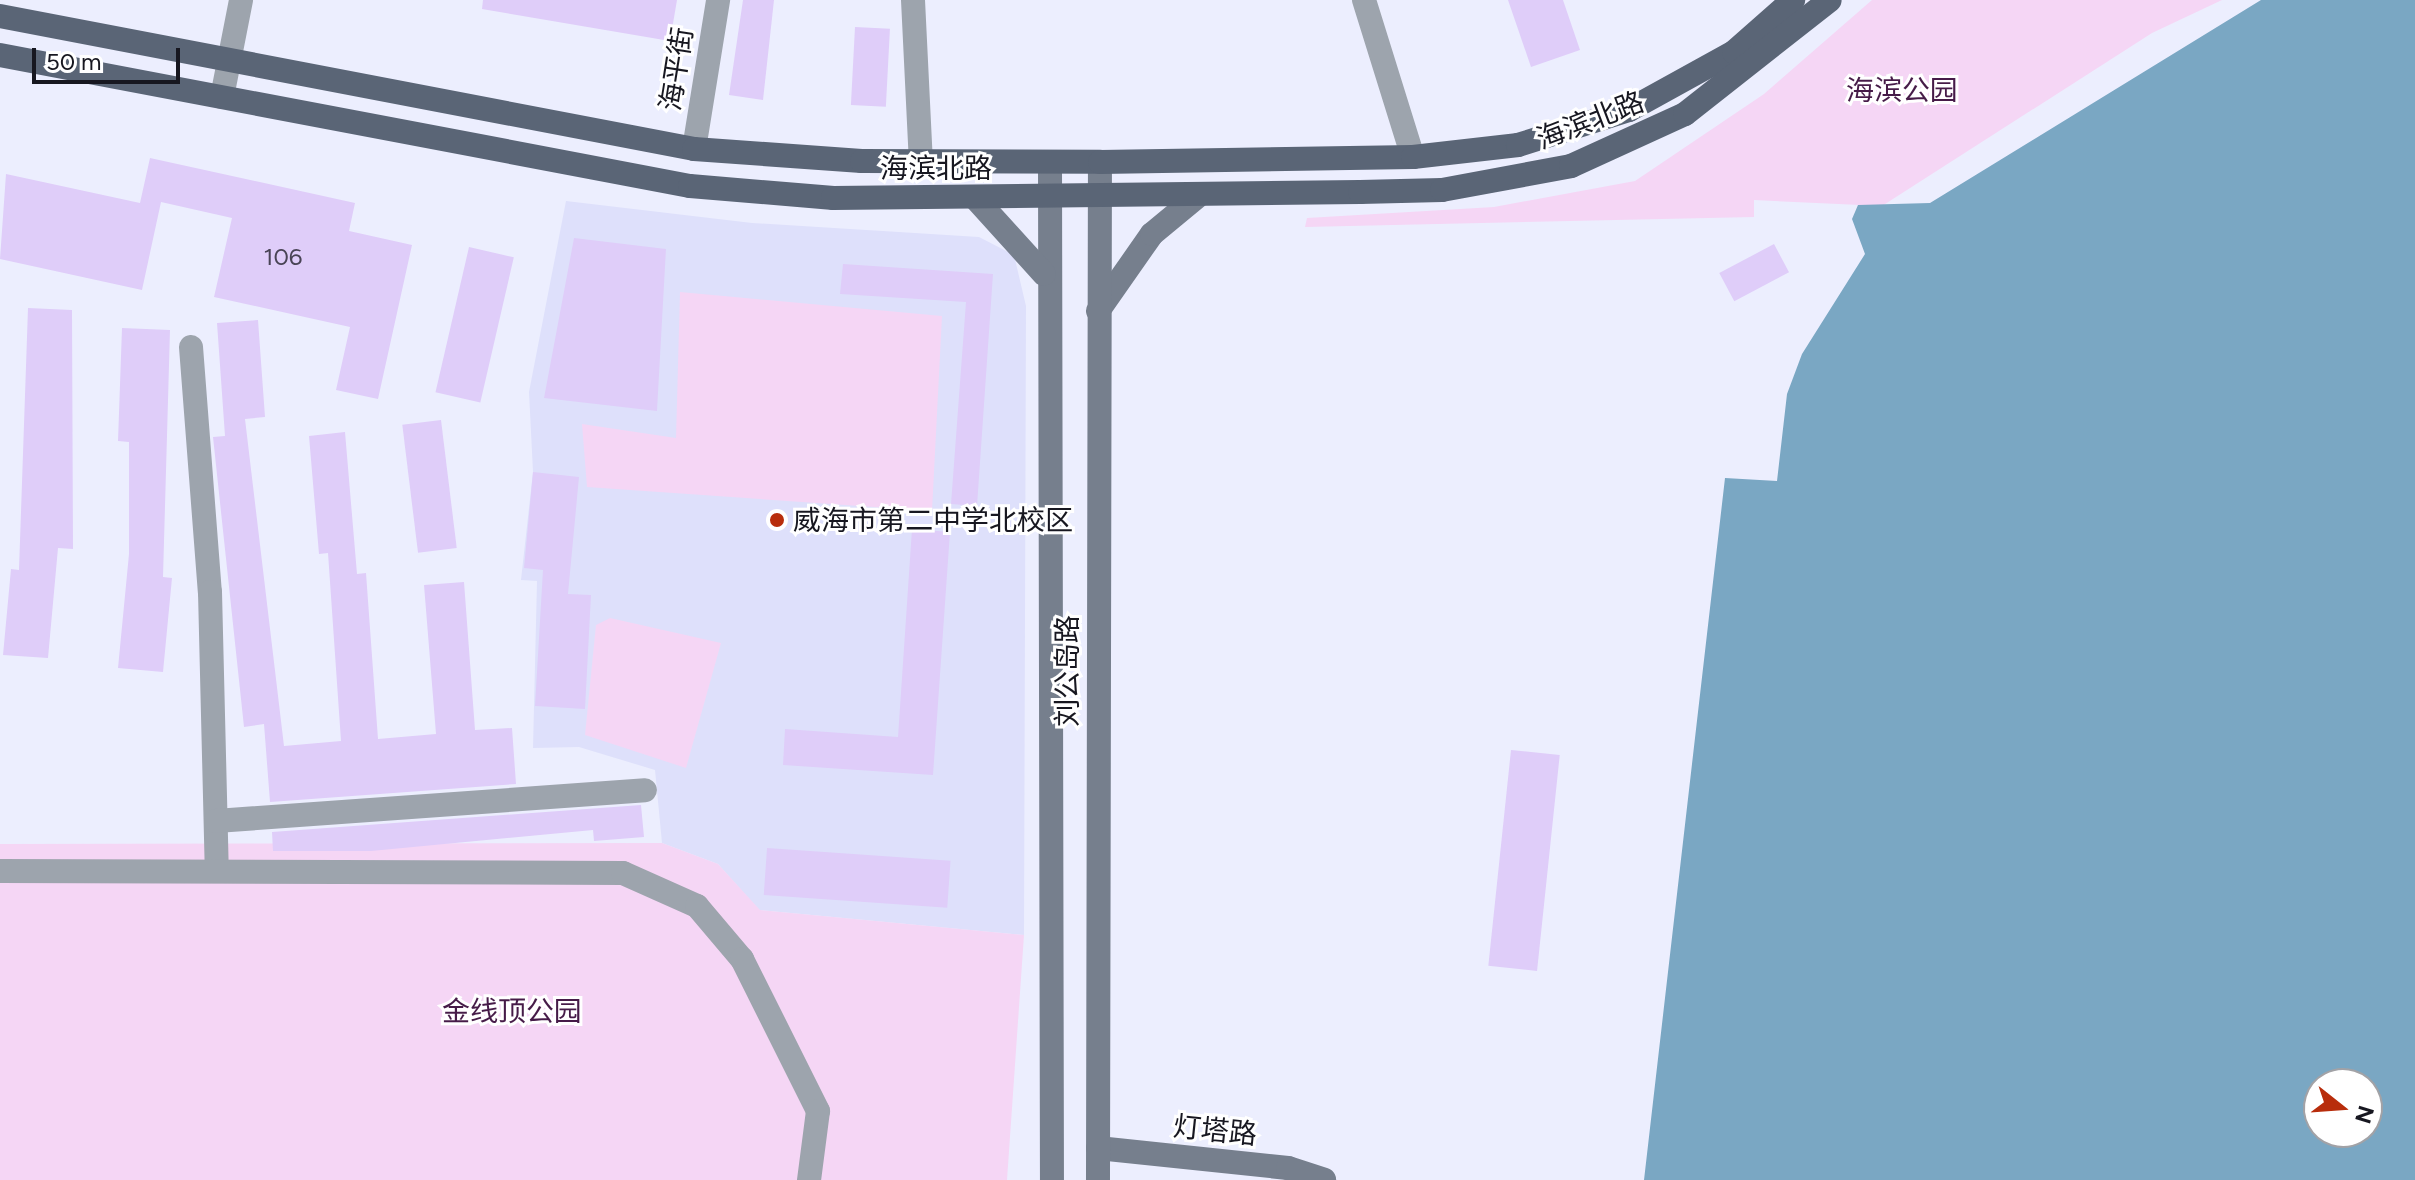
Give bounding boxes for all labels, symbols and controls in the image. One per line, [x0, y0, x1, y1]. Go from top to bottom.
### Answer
street label: 海平街 [653, 25, 699, 113]
scale bar [36, 32, 184, 82]
text: 50 m [46, 47, 102, 76]
park label: 海滨公园 [1846, 73, 1958, 107]
street label: 海滨北路 [1532, 84, 1648, 156]
street label: 海滨北路 [880, 151, 992, 185]
house number: 106 [264, 243, 302, 271]
place label: 威海市第二中学北校区 [793, 503, 1073, 537]
marker: 威海市第二中学北校区 [768, 511, 786, 529]
street label: 刘公岛路 [1050, 615, 1084, 727]
park label: 金线顶公园 [442, 994, 582, 1028]
north arrow [2303, 1068, 2383, 1148]
text: N [2349, 1102, 2380, 1127]
street label: 灯塔路 [1171, 1109, 1259, 1151]

